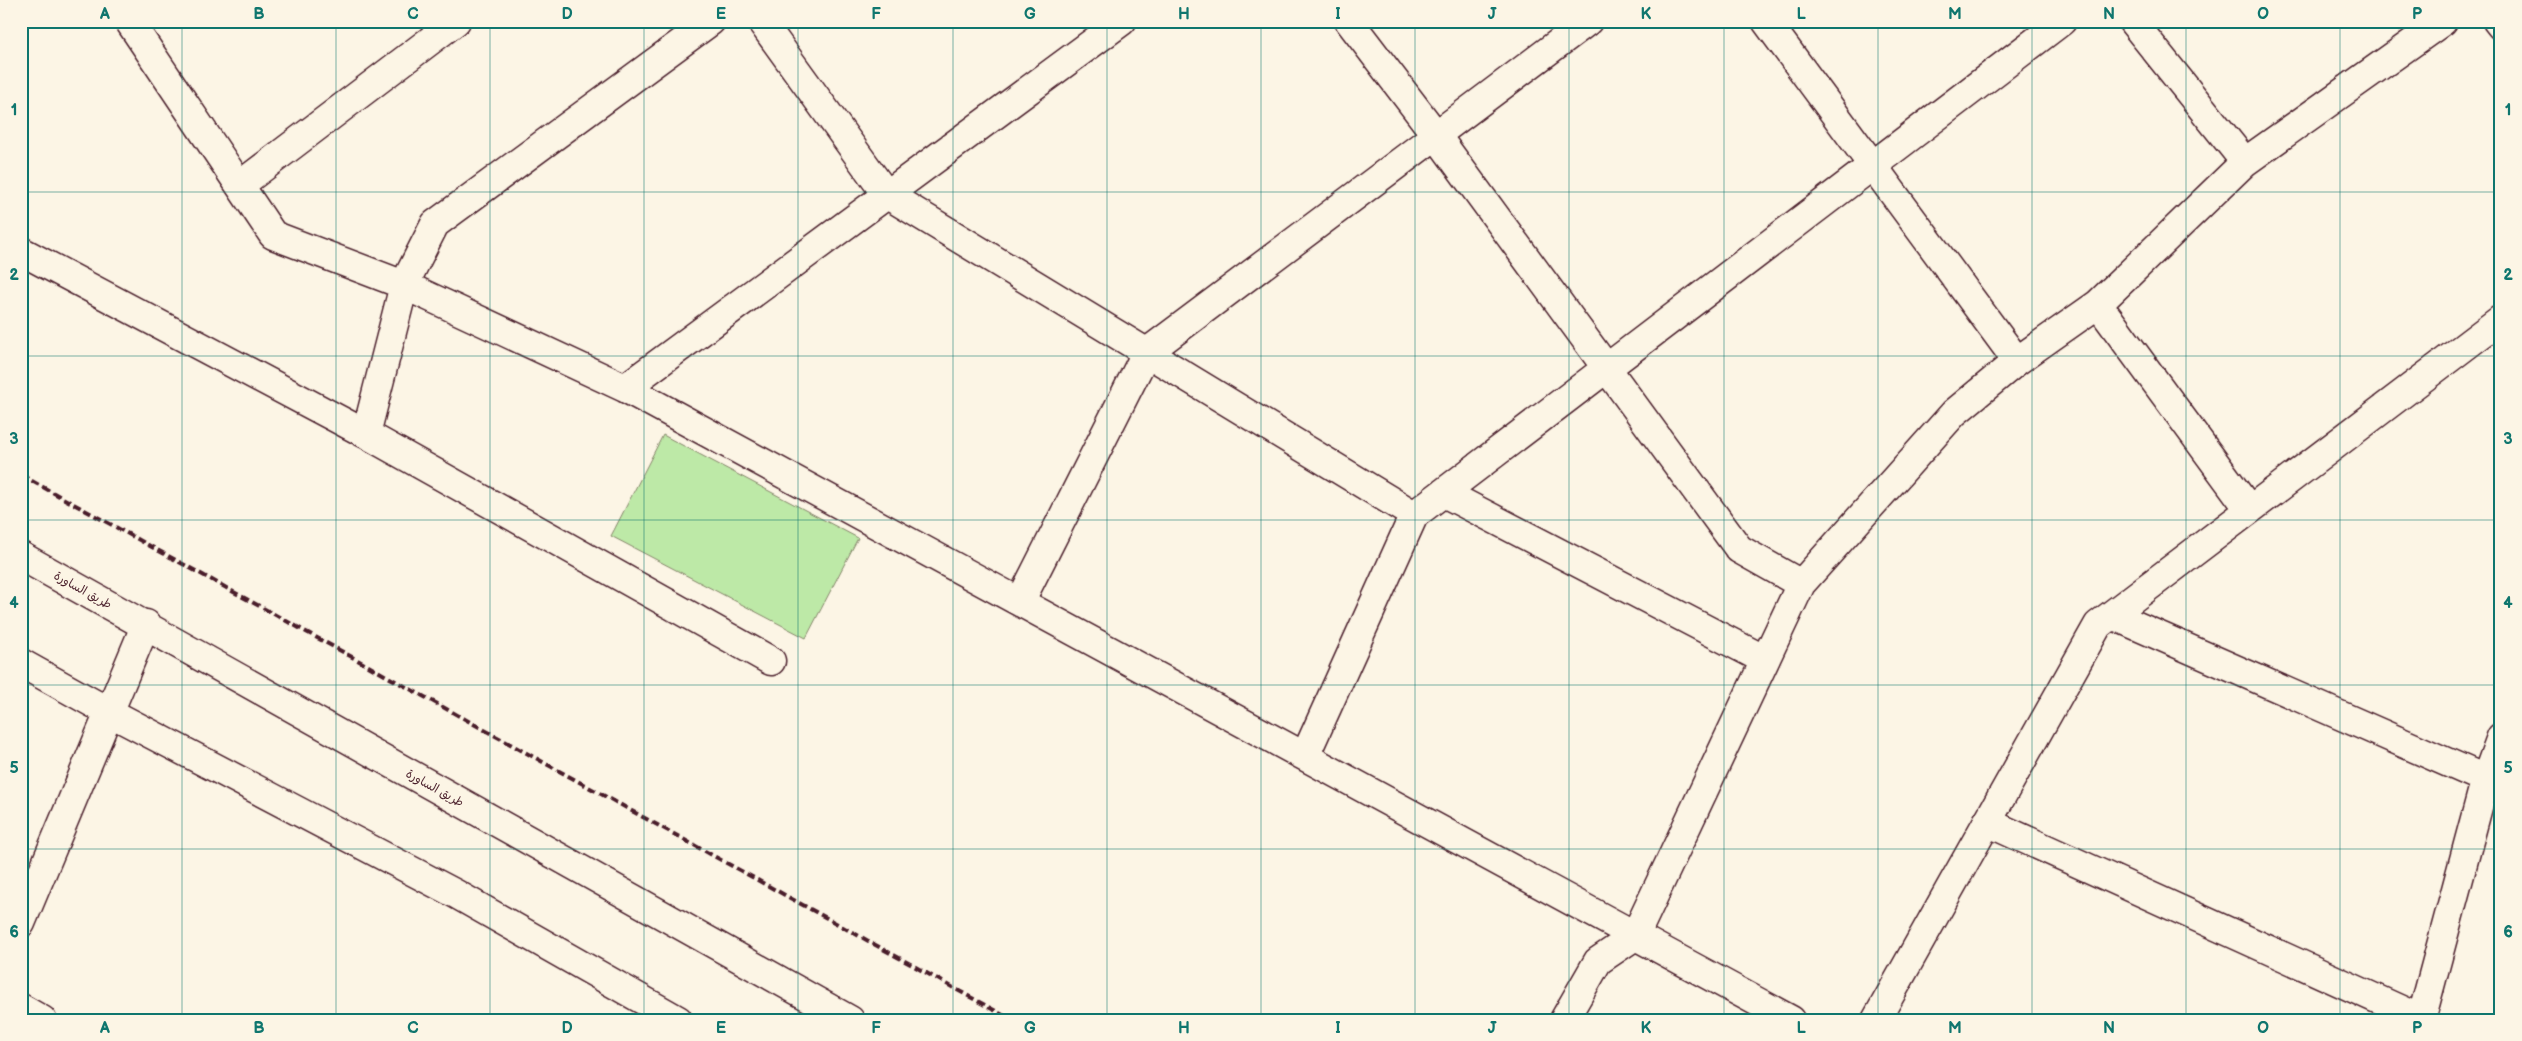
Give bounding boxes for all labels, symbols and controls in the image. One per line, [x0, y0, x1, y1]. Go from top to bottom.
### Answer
text: A [99, 5, 110, 24]
text: B [253, 5, 265, 24]
text: C [407, 5, 419, 24]
text: D [561, 5, 573, 24]
text: E [716, 5, 726, 24]
text: F [871, 5, 881, 24]
text: G [1024, 5, 1036, 24]
text: H [1178, 5, 1190, 24]
text: I [1335, 5, 1341, 24]
text: J [1488, 5, 1497, 24]
text: K [1641, 5, 1652, 24]
text: L [1796, 5, 1806, 24]
text: M [1948, 5, 1962, 24]
text: N [2103, 5, 2115, 24]
text: O [2257, 5, 2269, 24]
text: P [2412, 5, 2422, 24]
text: 1 [11, 101, 17, 120]
text: 1 [2505, 101, 2511, 120]
text: 2 [9, 266, 19, 285]
text: 2 [2503, 266, 2513, 285]
text: 3 [9, 430, 19, 449]
text: 3 [2503, 430, 2513, 449]
street label: طريق الساورة [51, 568, 114, 613]
text: 4 [9, 594, 19, 613]
text: 4 [2503, 594, 2513, 613]
text: 5 [9, 759, 19, 778]
text: 5 [2503, 759, 2513, 778]
street label: طريق الساورة [403, 766, 466, 811]
text: 6 [9, 923, 19, 942]
text: 6 [2503, 923, 2513, 942]
text: A [99, 1019, 110, 1038]
text: B [253, 1019, 265, 1038]
text: C [407, 1019, 419, 1038]
text: D [561, 1019, 573, 1038]
text: E [716, 1019, 726, 1038]
text: F [871, 1019, 881, 1038]
text: G [1024, 1019, 1036, 1038]
text: H [1178, 1019, 1190, 1038]
text: I [1335, 1019, 1341, 1038]
text: J [1488, 1019, 1497, 1038]
text: K [1641, 1019, 1652, 1038]
text: L [1796, 1019, 1806, 1038]
text: M [1948, 1019, 1962, 1038]
text: N [2103, 1019, 2115, 1038]
text: O [2257, 1019, 2269, 1038]
text: P [2412, 1019, 2422, 1038]

